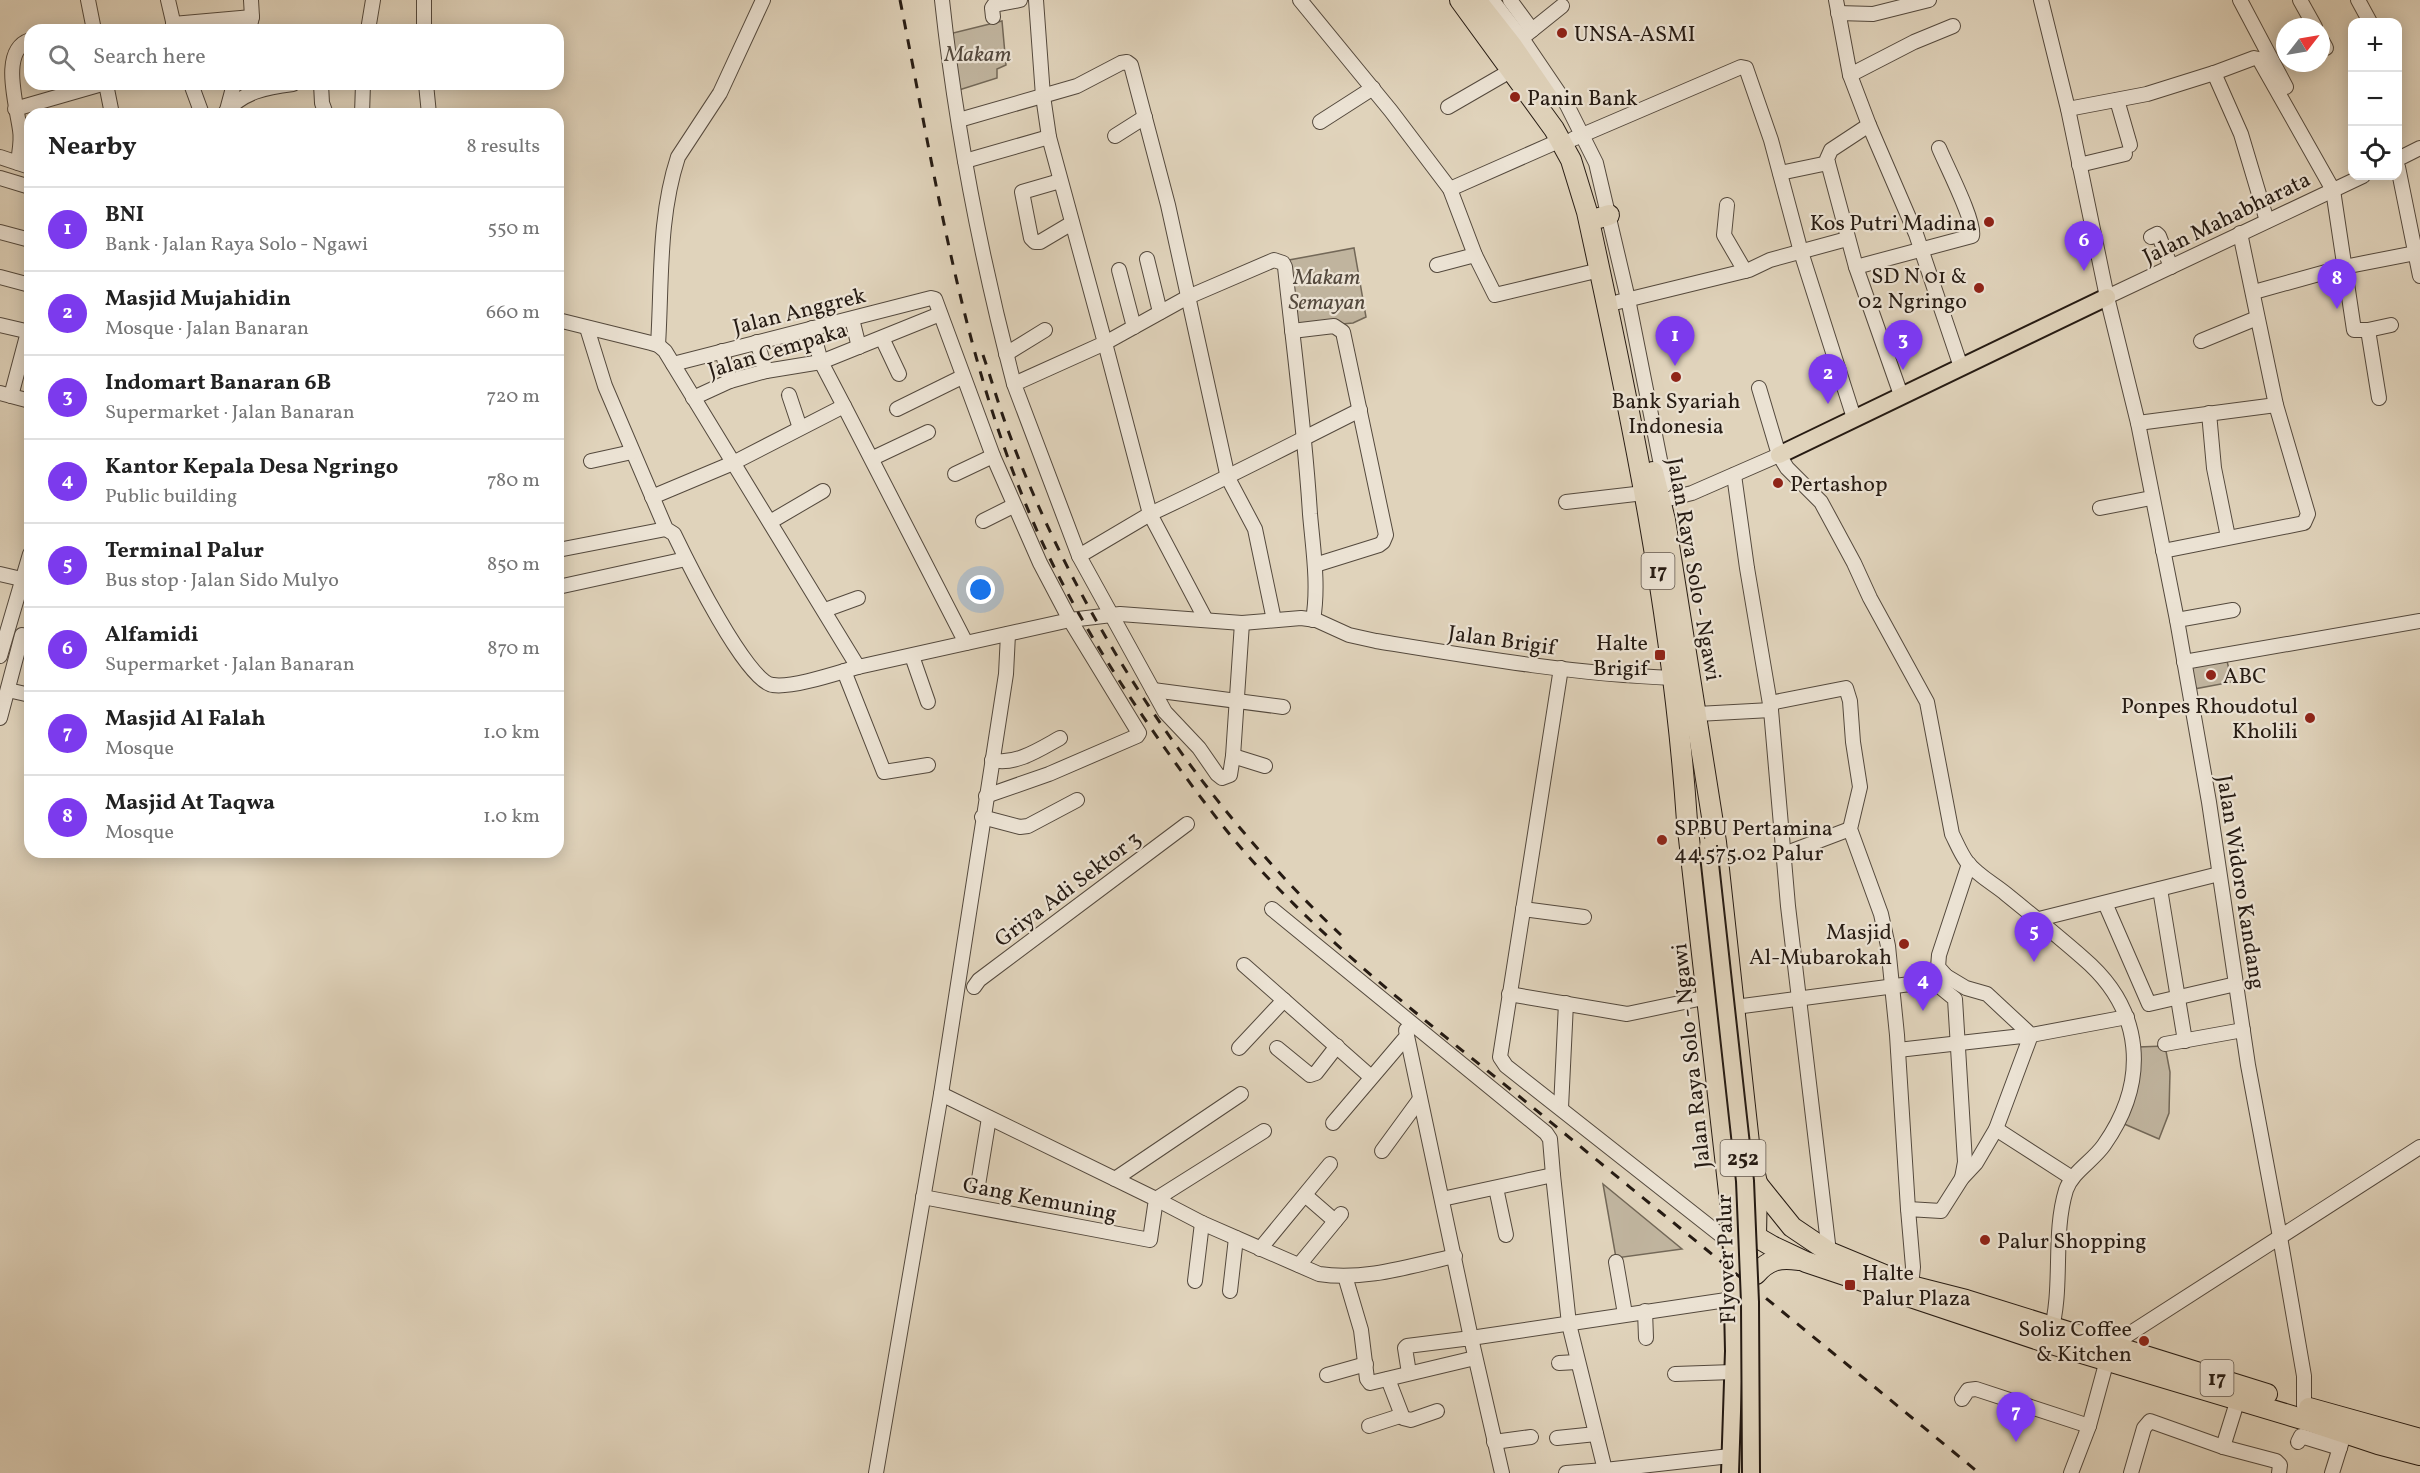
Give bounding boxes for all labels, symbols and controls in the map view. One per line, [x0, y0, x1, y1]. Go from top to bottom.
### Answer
north arrow [2276, 18, 2330, 72]
map controls [2348, 18, 2402, 180]
button: + [2348, 18, 2402, 72]
place label: UNSA-ASMI [1574, 20, 1696, 51]
search box [24, 24, 564, 90]
marker: UNSA-ASMI [1555, 26, 1569, 40]
park label: Makam [944, 40, 1012, 71]
icon: search [45, 41, 78, 74]
text: Search here [93, 42, 206, 73]
button: − [2348, 72, 2402, 126]
place label: Panin Bank [1527, 84, 1638, 115]
marker: Panin Bank [1508, 90, 1522, 104]
button: locate [2348, 126, 2402, 180]
text: Nearby [48, 129, 137, 165]
text: 8 results [467, 133, 540, 161]
street label: Jalan Mahabharata [2138, 165, 2316, 273]
text: BNI [105, 200, 144, 231]
place label: Kos Putri Madina [1810, 209, 1977, 240]
text: 1 [63, 215, 72, 243]
text: 550 m [487, 215, 540, 243]
marker: Kos Putri Madina [1982, 215, 1996, 229]
pin: 6 [2064, 222, 2104, 271]
text: Bank · Jalan Raya Solo - Ngawi [105, 231, 368, 259]
pin: 8 [2318, 260, 2356, 309]
place label: SD N 01 & 02 Ngringo [1858, 262, 1967, 318]
park label: Makam Semayan [1288, 263, 1366, 319]
street label: Jalan Anggrek [730, 281, 869, 344]
marker: SD N 01 & 02 Ngringo [1972, 281, 1986, 295]
text: Masjid Mujahidin [105, 284, 291, 315]
text: 2 [62, 299, 73, 327]
text: 660 m [486, 299, 540, 327]
text: Mosque · Jalan Banaran [105, 315, 309, 343]
street label: Jalan Cempaka [704, 316, 851, 387]
pin: 1 [1656, 316, 1694, 366]
pin: 3 [1884, 320, 1922, 370]
pin: 2 [1808, 354, 1848, 404]
text: Indomart Banaran 6B [105, 368, 331, 399]
marker: Bank Syariah Indonesia [1669, 370, 1683, 384]
text: 3 [62, 383, 73, 411]
text: 720 m [486, 383, 540, 411]
place label: Bank Syariah Indonesia [1611, 387, 1741, 443]
text: Supermarket · Jalan Banaran [105, 399, 355, 427]
text: Kantor Kepala Desa Ngringo [105, 452, 398, 483]
street label: Jalan Raya Solo - Ngawi [1658, 455, 1727, 684]
text: 4 [61, 467, 74, 495]
text: 780 m [487, 467, 540, 495]
place label: Pertashop [1790, 470, 1888, 501]
marker: Pertashop [1771, 476, 1785, 490]
text: Public building [105, 483, 237, 511]
text: Terminal Palur [105, 536, 264, 567]
text: 5 [63, 551, 72, 579]
text: 850 m [487, 551, 540, 579]
road number: 17 [1642, 553, 1674, 589]
text: Bus stop · Jalan Sido Mulyo [105, 567, 339, 595]
your location [966, 575, 995, 604]
street label: Jalan Brigif [1446, 619, 1560, 665]
text: Alfamidi [105, 620, 199, 651]
place label: Halte Brigif [1593, 629, 1650, 685]
text: 6 [62, 635, 73, 663]
text: 870 m [487, 635, 540, 663]
marker: Halte Brigif [1653, 648, 1667, 662]
text: Supermarket · Jalan Banaran [105, 651, 355, 679]
place label: ABC [2223, 662, 2267, 693]
marker: ABC [2204, 668, 2218, 682]
place label: Ponpes Rhoudotul Kholili [2121, 692, 2298, 748]
text: Masjid Al Falah [105, 704, 266, 735]
marker: Ponpes Rhoudotul Kholili [2303, 711, 2317, 725]
text: 7 [63, 719, 72, 747]
text: 1.0 km [483, 719, 540, 747]
text: Mosque [105, 735, 174, 763]
street label: Jalan Widoro Kandang [2207, 773, 2272, 992]
text: Masjid At Taqwa [105, 788, 275, 819]
text: 8 [62, 803, 73, 831]
text: 1.0 km [483, 803, 540, 831]
place label: SPBU Pertamina 44.575.02 Palur [1674, 814, 1833, 870]
text: Mosque [105, 819, 174, 847]
street label: Griya Adi Sektor 3 [989, 825, 1148, 955]
marker: SPBU Pertamina 44.575.02 Palur [1655, 833, 1669, 847]
pin: 5 [2014, 912, 2054, 962]
place label: Masjid Al-Mubarokah [1749, 918, 1892, 974]
marker: Masjid Al-Mubarokah [1897, 937, 1911, 951]
street label: Jalan Raya Solo - Ngawi [1665, 942, 1720, 1170]
pin: 4 [1904, 962, 1942, 1011]
road number: 252 [1720, 1140, 1766, 1176]
street label: Gang Kemuning [960, 1170, 1119, 1231]
street label: Flyover Palur [1710, 1194, 1745, 1324]
place label: Palur Shopping [1997, 1227, 2147, 1258]
marker: Palur Shopping [1978, 1233, 1992, 1247]
place label: Halte Palur Plaza [1862, 1259, 1971, 1315]
marker: Halte Palur Plaza [1843, 1278, 1857, 1292]
place label: Soliz Coffee & Kitchen [2018, 1315, 2132, 1371]
marker: Soliz Coffee & Kitchen [2137, 1334, 2151, 1348]
road number: 17 [2200, 1360, 2234, 1396]
pin: 7 [1996, 1392, 2036, 1442]

